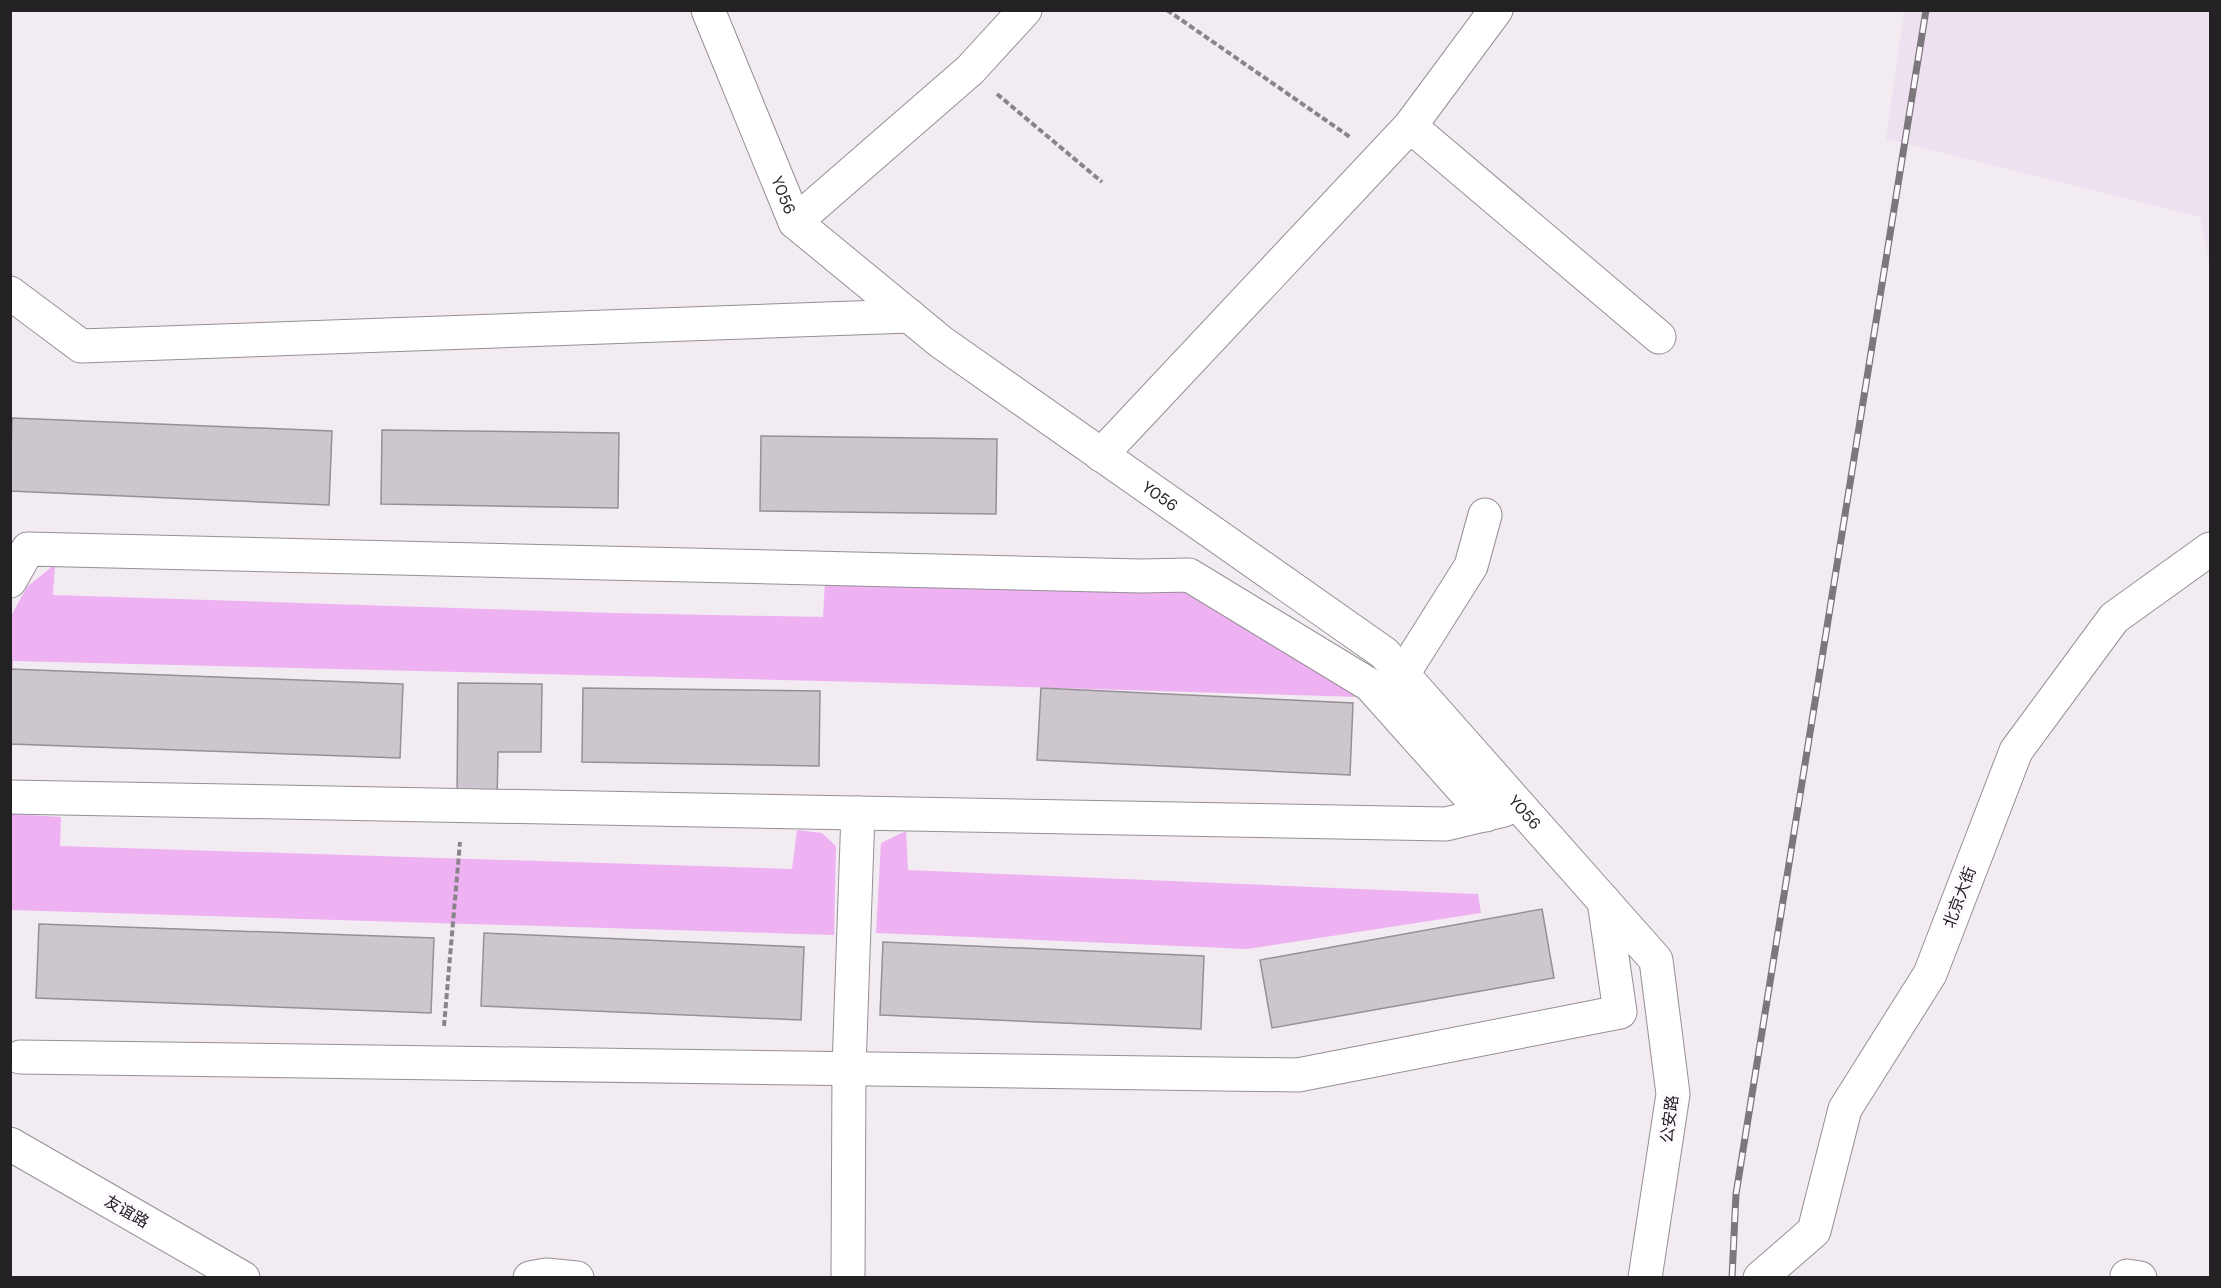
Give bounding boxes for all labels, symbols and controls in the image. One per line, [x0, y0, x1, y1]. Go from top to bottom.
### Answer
street label: Y056 [766, 173, 801, 217]
street label: Y056 [1138, 476, 1182, 516]
street label: Y056 [1504, 791, 1546, 834]
street label: 北京大街 [1938, 864, 1981, 931]
street label: 公安路 [1656, 1094, 1683, 1144]
street label: 友谊路 [101, 1190, 153, 1233]

